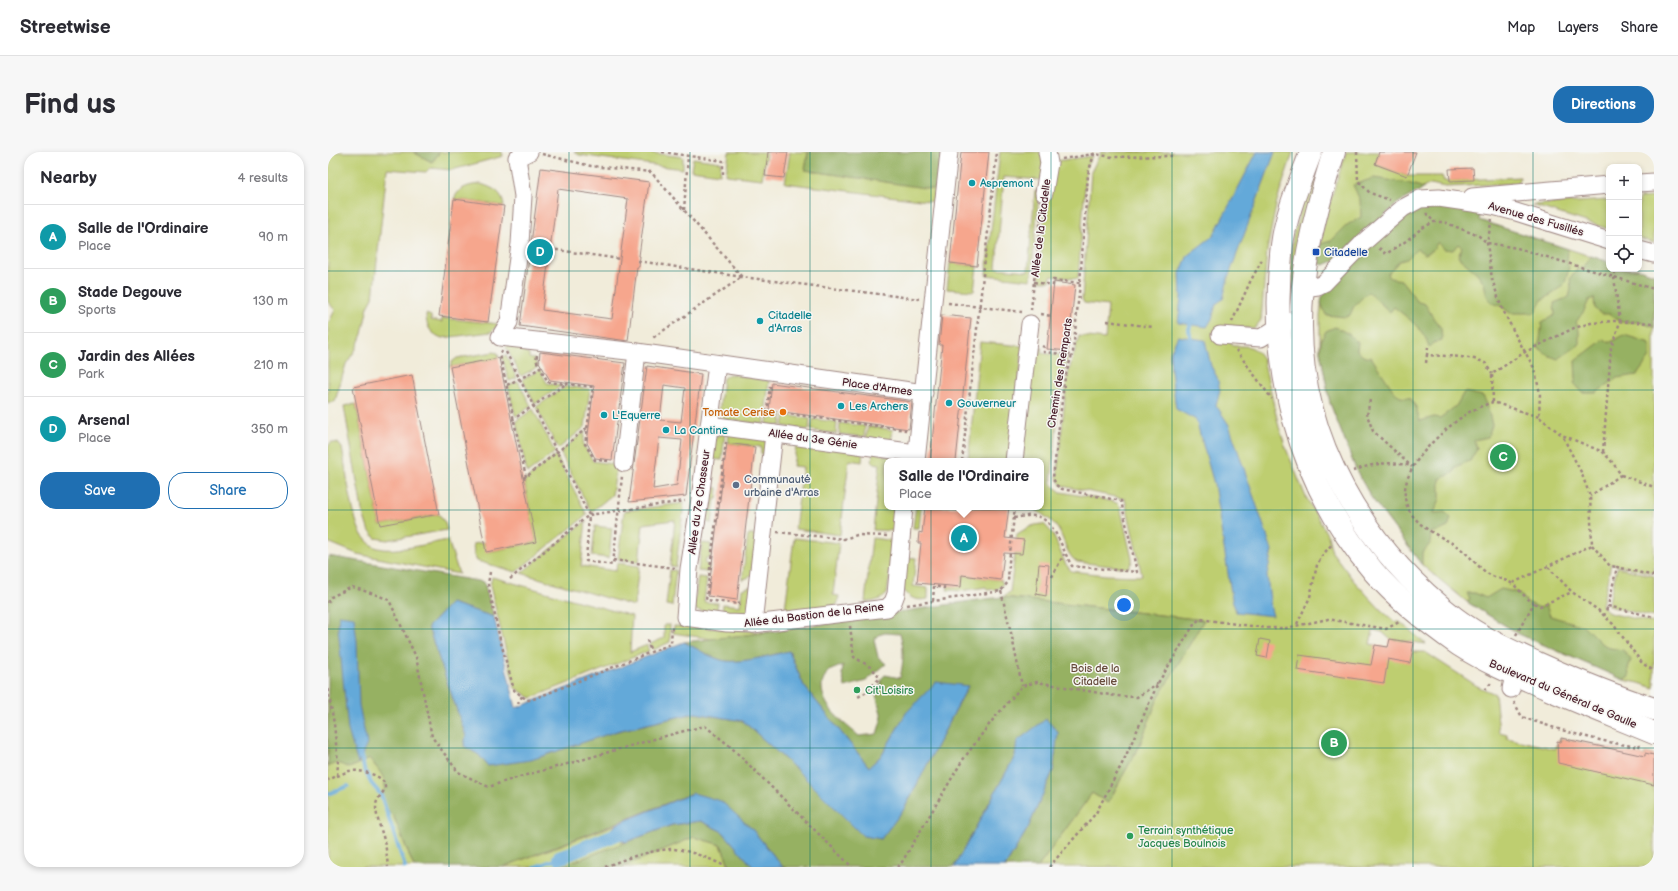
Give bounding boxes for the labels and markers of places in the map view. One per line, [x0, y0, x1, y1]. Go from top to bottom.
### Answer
place label: Aspremont [980, 177, 1034, 190]
marker: Aspremont [967, 178, 977, 188]
pin: D [527, 237, 553, 267]
place label: Citadelle [1324, 246, 1368, 259]
marker: Citadelle [1311, 247, 1321, 257]
place label: Citadelle d'Arras [768, 309, 812, 335]
marker: Citadelle d'Arras [755, 316, 765, 326]
place label: Gouverneur [957, 397, 1017, 410]
marker: Gouverneur [944, 398, 954, 408]
place label: Les Archers [849, 400, 909, 413]
marker: Les Archers [836, 401, 846, 411]
place label: Tomate Cerise [703, 406, 775, 419]
marker: Tomate Cerise [778, 407, 788, 417]
place label: L'Equerre [612, 409, 661, 422]
marker: L'Equerre [599, 410, 609, 420]
place label: La Cantine [674, 424, 729, 437]
marker: La Cantine [661, 425, 671, 435]
pin: C [1490, 442, 1516, 472]
place label: Communauté urbaine d'Arras [744, 473, 820, 499]
marker: Communauté urbaine d'Arras [731, 480, 741, 490]
pin: A [951, 523, 977, 553]
place label: Cit'Loisirs [865, 684, 914, 697]
marker: Cit'Loisirs [852, 685, 862, 695]
pin: B [1321, 728, 1347, 758]
place label: Terrain synthétique Jacques Boulnois [1138, 824, 1234, 850]
marker: Terrain synthétique Jacques Boulnois [1125, 831, 1135, 841]

